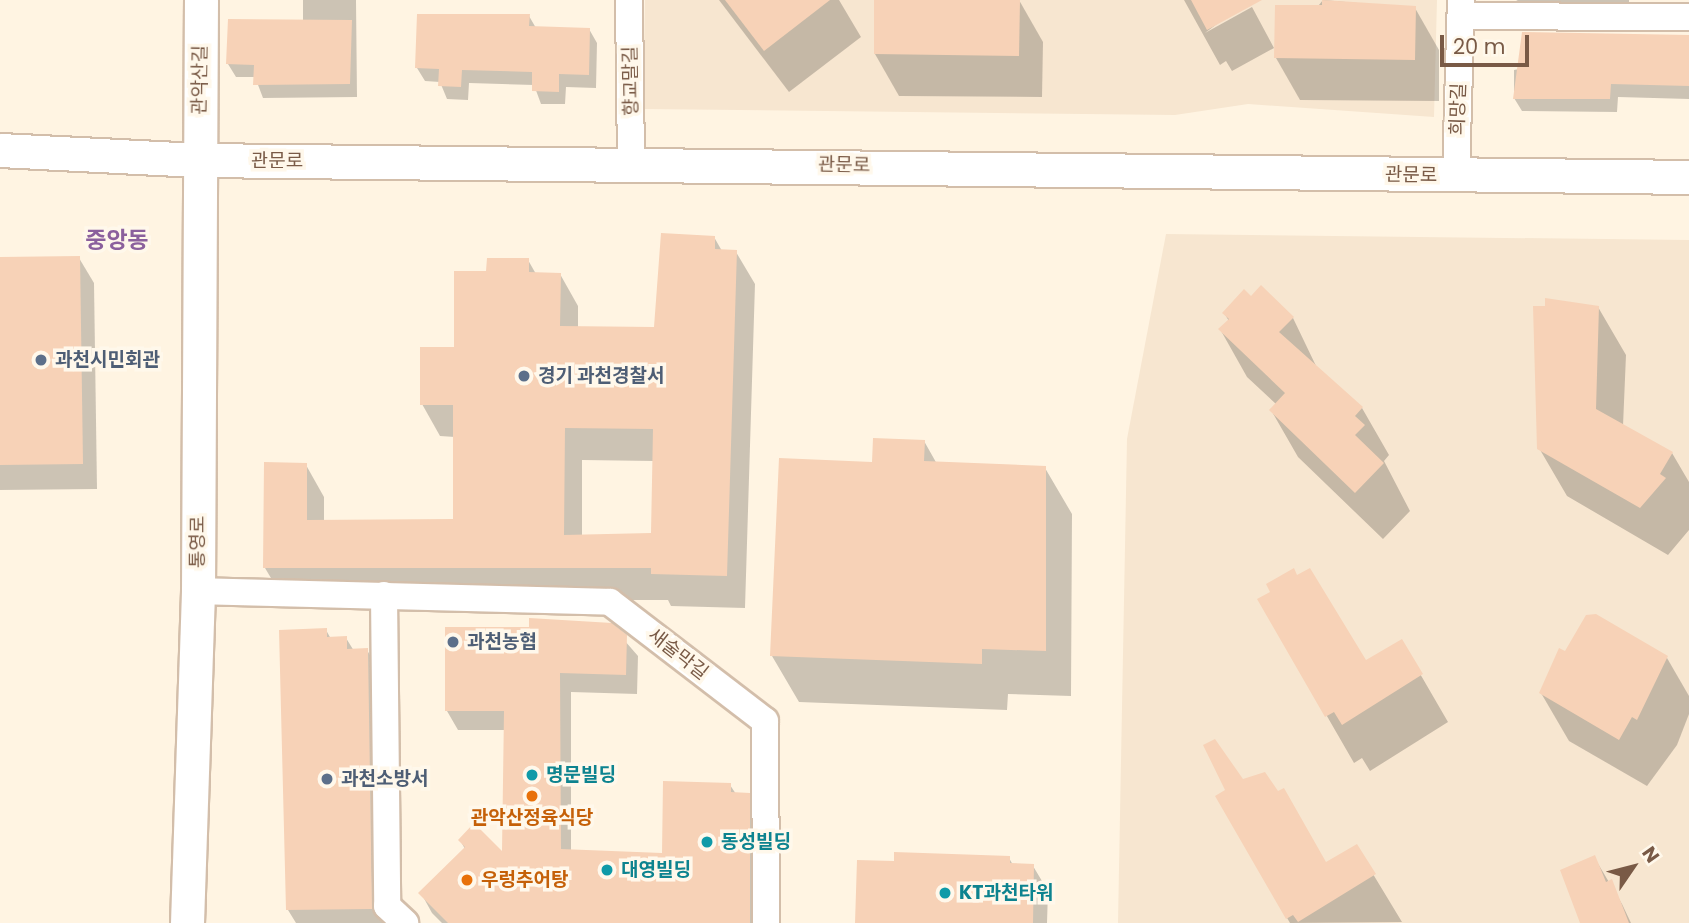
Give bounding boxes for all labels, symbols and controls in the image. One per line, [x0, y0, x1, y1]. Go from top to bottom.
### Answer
scale bar [1444, 21, 1533, 65]
text: 20 m [1453, 32, 1506, 61]
street label: 관악산길 [188, 45, 212, 115]
street label: 향교말길 [619, 46, 643, 116]
street label: 희망길 [1446, 82, 1470, 136]
street label: 관문로 [251, 150, 303, 172]
street label: 관문로 [818, 153, 870, 177]
street label: 관문로 [1385, 163, 1437, 187]
district label: 중앙동 [85, 226, 149, 254]
place label: 과천시민회관 [55, 349, 160, 371]
marker: 과천시민회관 [33, 352, 49, 368]
place label: 경기 과천경찰서 [538, 365, 664, 387]
marker: 경기 과천경찰서 [516, 368, 532, 384]
street label: 통영로 [187, 516, 209, 568]
street label: 새술막길 [643, 623, 713, 685]
place label: 과천농협 [467, 631, 537, 653]
marker: 과천농협 [445, 634, 461, 650]
place label: 명문빌딩 [546, 764, 616, 786]
marker: 명문빌딩 [524, 767, 540, 783]
place label: 과천소방서 [341, 768, 428, 790]
marker: 과천소방서 [319, 771, 335, 787]
marker: 관악산정육식당 [524, 788, 540, 804]
place label: 관악산정육식당 [471, 807, 593, 829]
place label: 동성빌딩 [721, 831, 791, 853]
north arrow [1598, 832, 1668, 902]
marker: 동성빌딩 [699, 834, 715, 850]
text: N [1635, 841, 1666, 868]
place label: 대영빌딩 [621, 859, 691, 881]
marker: 대영빌딩 [599, 862, 615, 878]
place label: 우렁추어탕 [481, 869, 568, 891]
marker: 우렁추어탕 [459, 872, 475, 888]
place label: KT과천타워 [959, 882, 1053, 904]
marker: KT과천타워 [937, 885, 953, 901]

